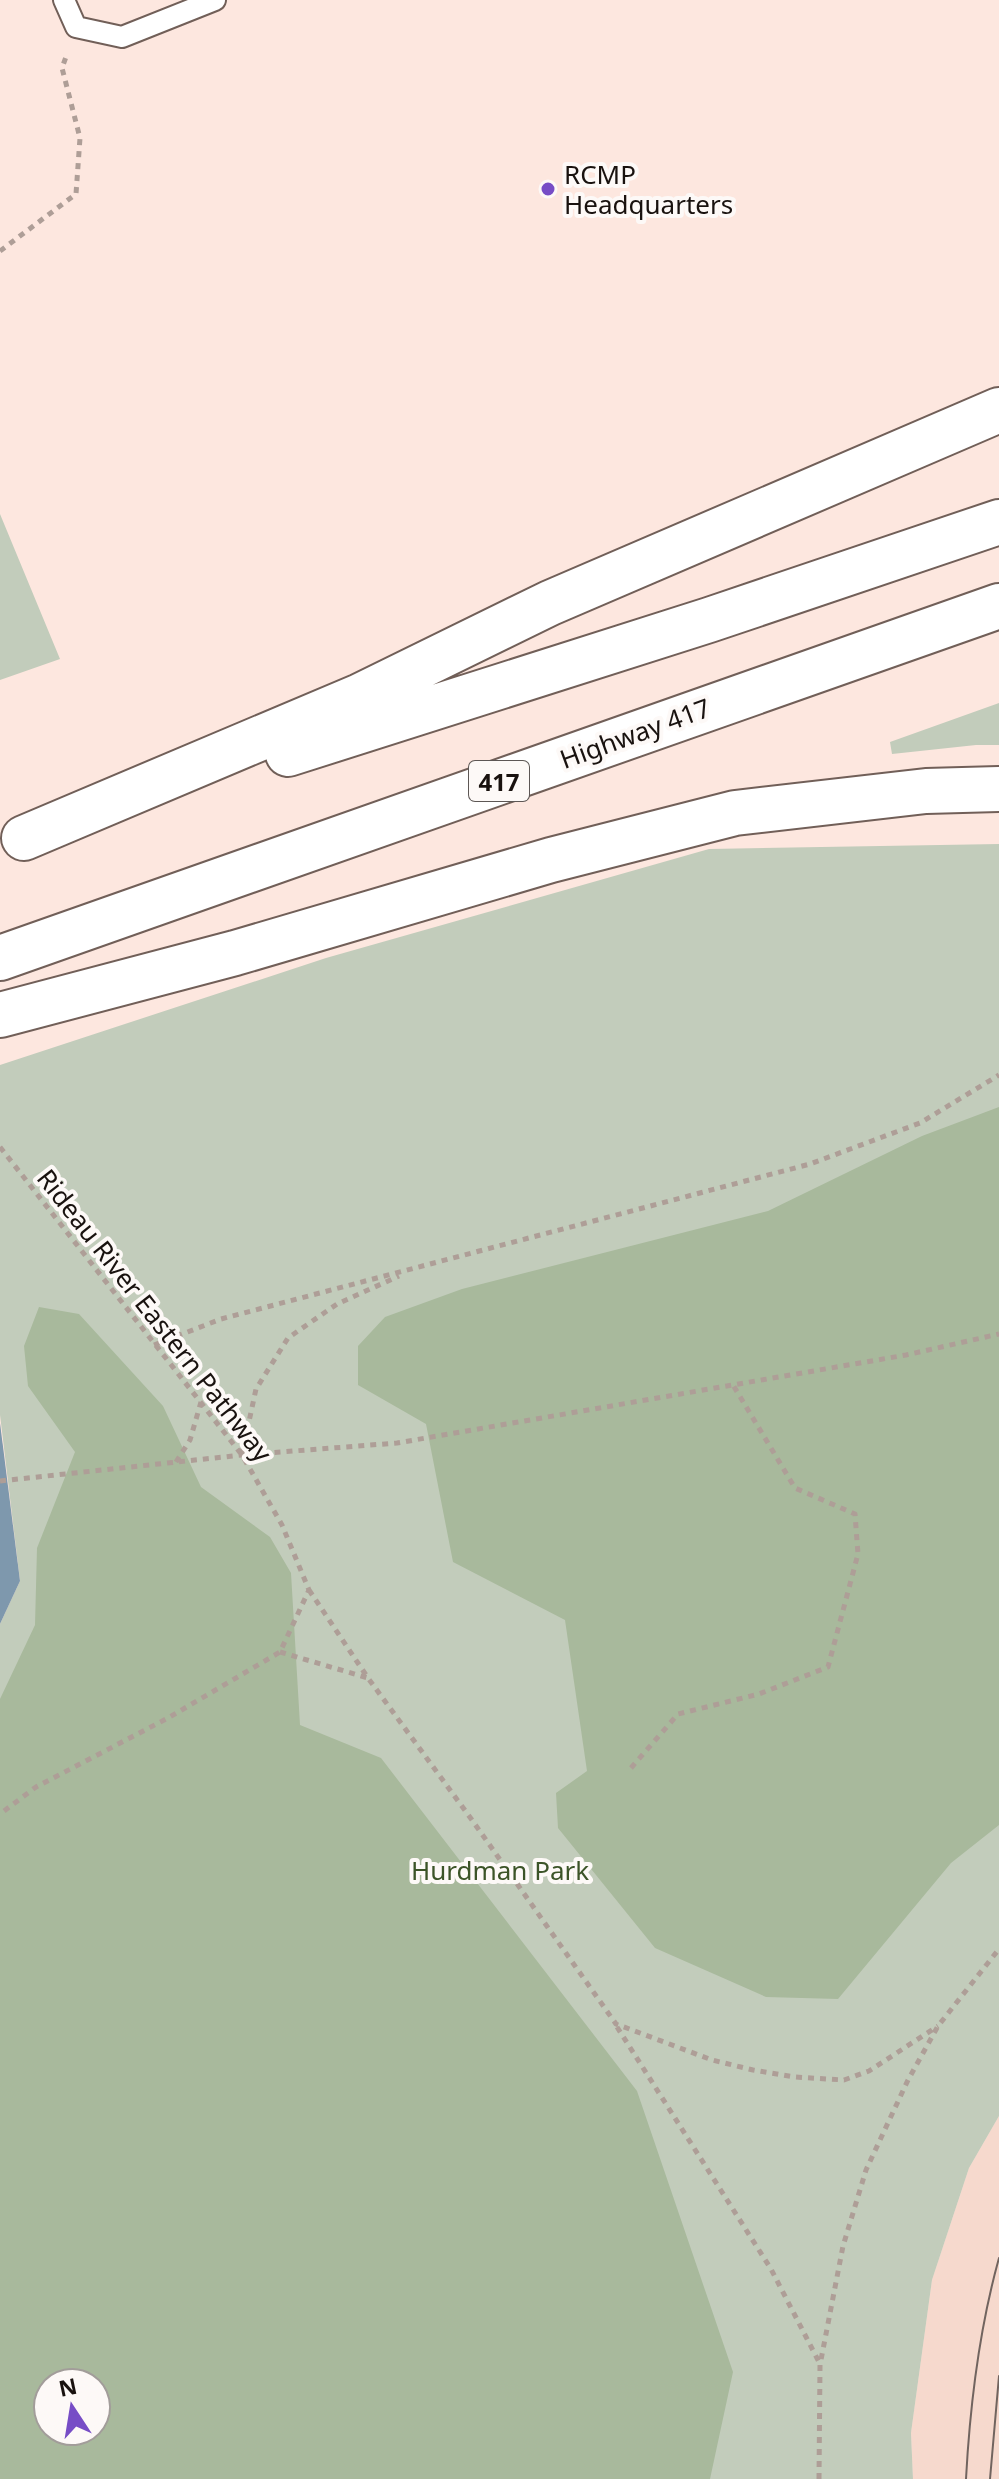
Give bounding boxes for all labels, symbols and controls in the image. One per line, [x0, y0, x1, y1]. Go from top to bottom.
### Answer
place label: RCMP Headquarters [564, 156, 733, 222]
marker: RCMP Headquarters [539, 180, 557, 198]
street label: Highway 417 [555, 689, 715, 777]
road number: 417 [469, 761, 529, 801]
street label: Rideau River Eastern Pathway [29, 1161, 281, 1469]
park label: Hurdman Park [411, 1852, 589, 1888]
north arrow [32, 2367, 112, 2447]
text: N [56, 2370, 80, 2403]

